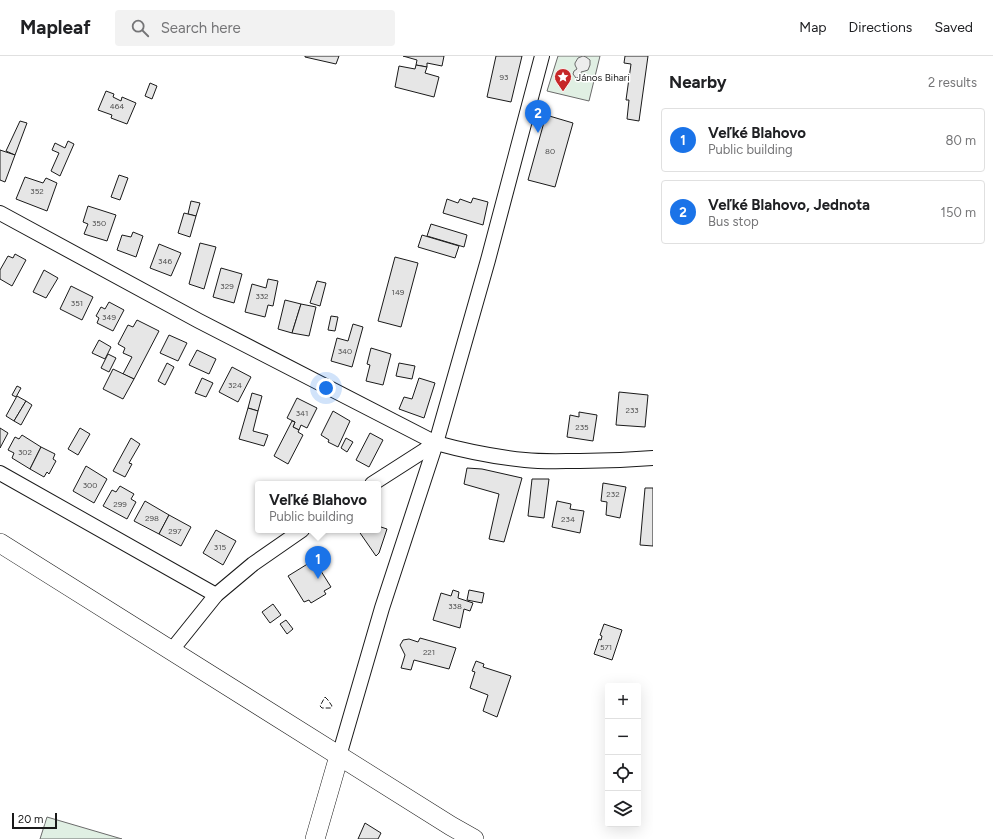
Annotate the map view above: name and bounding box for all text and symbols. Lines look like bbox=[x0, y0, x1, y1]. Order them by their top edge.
search box bbox=[115, 10, 395, 46]
text: Mapleaf bbox=[20, 16, 91, 39]
icon: search bbox=[129, 17, 151, 39]
text: Search here bbox=[161, 19, 241, 37]
text: Map bbox=[799, 19, 827, 36]
text: Directions bbox=[849, 19, 912, 36]
text: Saved bbox=[934, 19, 973, 36]
place icon: János Bihari bbox=[553, 67, 573, 92]
place label: János Bihari bbox=[576, 71, 630, 84]
house number: 93 bbox=[500, 72, 508, 82]
text: Nearby bbox=[669, 72, 727, 92]
text: 2 results bbox=[928, 75, 977, 90]
pin: 2 bbox=[525, 100, 551, 133]
house number: 464 bbox=[110, 101, 124, 111]
text: Veľké Blahovo bbox=[708, 124, 806, 142]
text: 1 bbox=[680, 133, 686, 148]
text: 80 m bbox=[945, 133, 976, 148]
text: Public building bbox=[708, 142, 793, 157]
house number: 80 bbox=[545, 146, 555, 156]
house number: 352 bbox=[30, 186, 44, 196]
text: Veľké Blahovo, Jednota bbox=[708, 196, 870, 214]
text: 2 bbox=[679, 205, 687, 220]
text: 150 m bbox=[941, 205, 976, 220]
text: Bus stop bbox=[708, 214, 759, 229]
house number: 350 bbox=[92, 218, 106, 228]
house number: 346 bbox=[158, 256, 172, 266]
house number: 329 bbox=[220, 281, 234, 291]
house number: 149 bbox=[392, 287, 405, 297]
house number: 332 bbox=[255, 291, 269, 301]
house number: 351 bbox=[71, 298, 83, 308]
house number: 349 bbox=[102, 312, 116, 322]
house number: 340 bbox=[338, 346, 352, 356]
your location bbox=[316, 378, 336, 398]
house number: 324 bbox=[228, 380, 242, 390]
house number: 233 bbox=[625, 405, 639, 415]
house number: 341 bbox=[296, 408, 308, 418]
house number: 235 bbox=[575, 422, 589, 432]
house number: 302 bbox=[18, 447, 32, 457]
house number: 300 bbox=[83, 480, 97, 490]
popup bbox=[255, 481, 381, 533]
house number: 232 bbox=[606, 489, 620, 499]
text: Veľké Blahovo bbox=[269, 491, 367, 509]
house number: 299 bbox=[113, 499, 127, 509]
text: Public building bbox=[269, 509, 354, 524]
house number: 298 bbox=[145, 513, 159, 523]
house number: 234 bbox=[561, 514, 575, 524]
house number: 297 bbox=[168, 526, 182, 536]
house number: 315 bbox=[214, 542, 227, 552]
pin: 1 bbox=[305, 546, 331, 579]
house number: 338 bbox=[448, 601, 462, 611]
house number: 571 bbox=[600, 642, 612, 652]
house number: 221 bbox=[423, 647, 435, 657]
map controls bbox=[605, 683, 641, 827]
button: + bbox=[605, 683, 641, 719]
button: − bbox=[605, 719, 641, 755]
button: locate bbox=[605, 755, 641, 791]
button: layers bbox=[605, 791, 641, 827]
scale bar bbox=[12, 811, 57, 830]
text: 20 m bbox=[18, 813, 43, 826]

